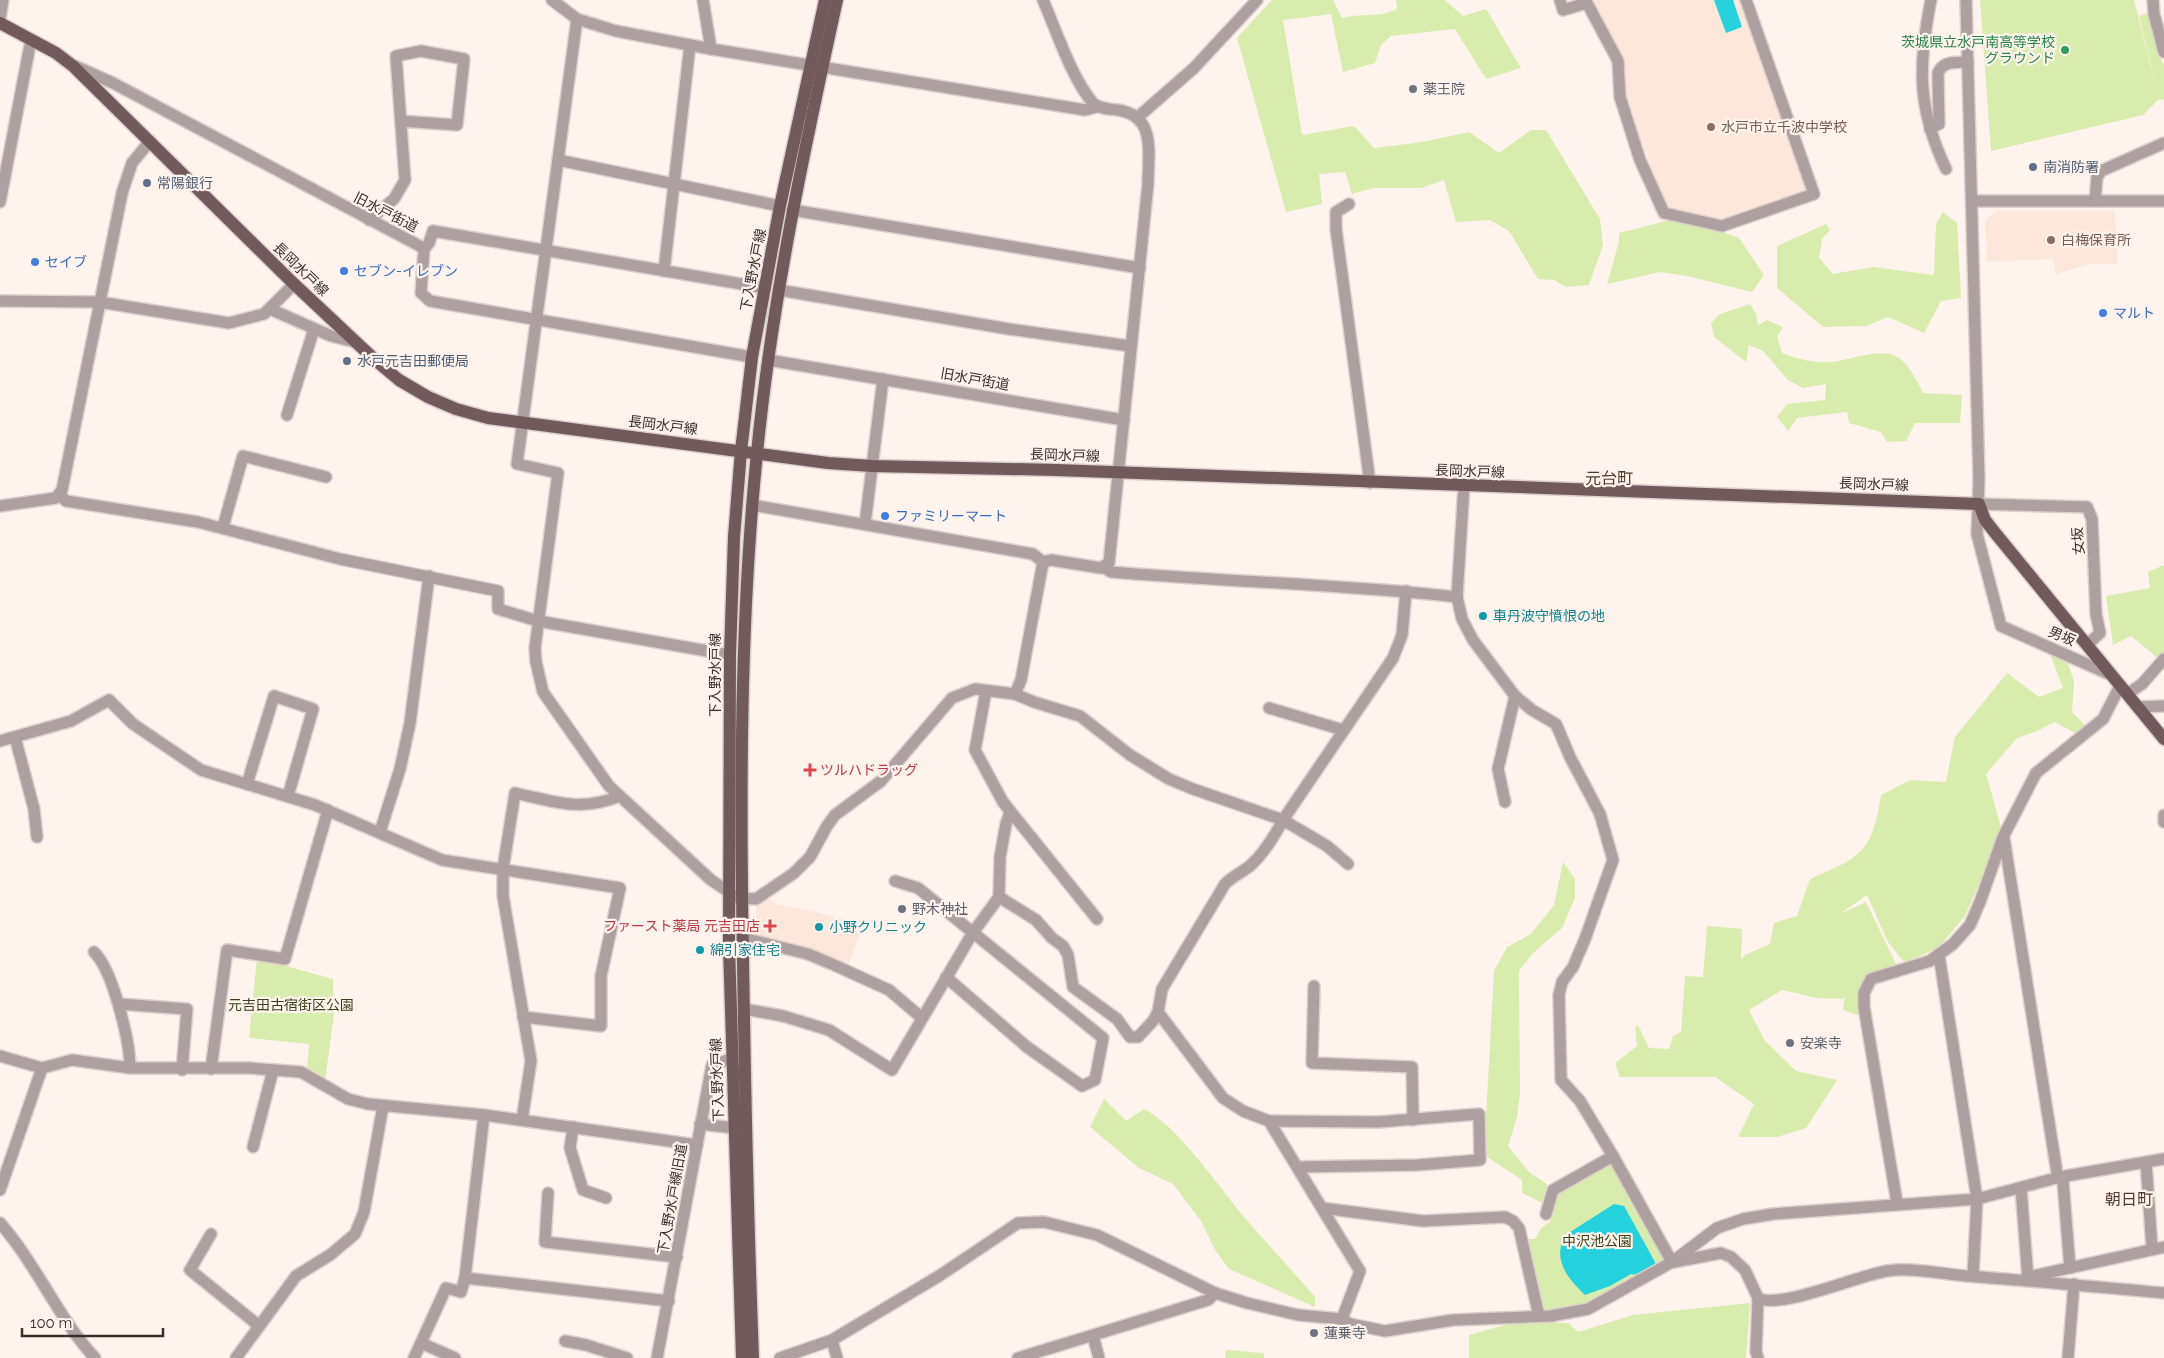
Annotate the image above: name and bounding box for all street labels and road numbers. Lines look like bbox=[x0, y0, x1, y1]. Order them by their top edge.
street label: 旧水戸街道 bbox=[351, 189, 421, 235]
street label: 下入野水戸線 bbox=[737, 227, 769, 313]
street label: 長岡水戸線 bbox=[270, 239, 332, 299]
street label: 旧水戸街道 bbox=[939, 365, 1011, 393]
street label: 長岡水戸線 bbox=[627, 413, 699, 437]
street label: 長岡水戸線 bbox=[1030, 446, 1100, 464]
street label: 長岡水戸線 bbox=[1435, 462, 1505, 480]
street label: 長岡水戸線 bbox=[1839, 475, 1909, 493]
street label: 女坂 bbox=[2069, 526, 2087, 556]
street label: 男坂 bbox=[2046, 623, 2078, 649]
street label: 下入野水戸線 bbox=[707, 633, 723, 717]
street label: 下入野水戸線 bbox=[708, 1038, 726, 1122]
street label: 下入野水戸線旧道 bbox=[654, 1142, 690, 1256]

